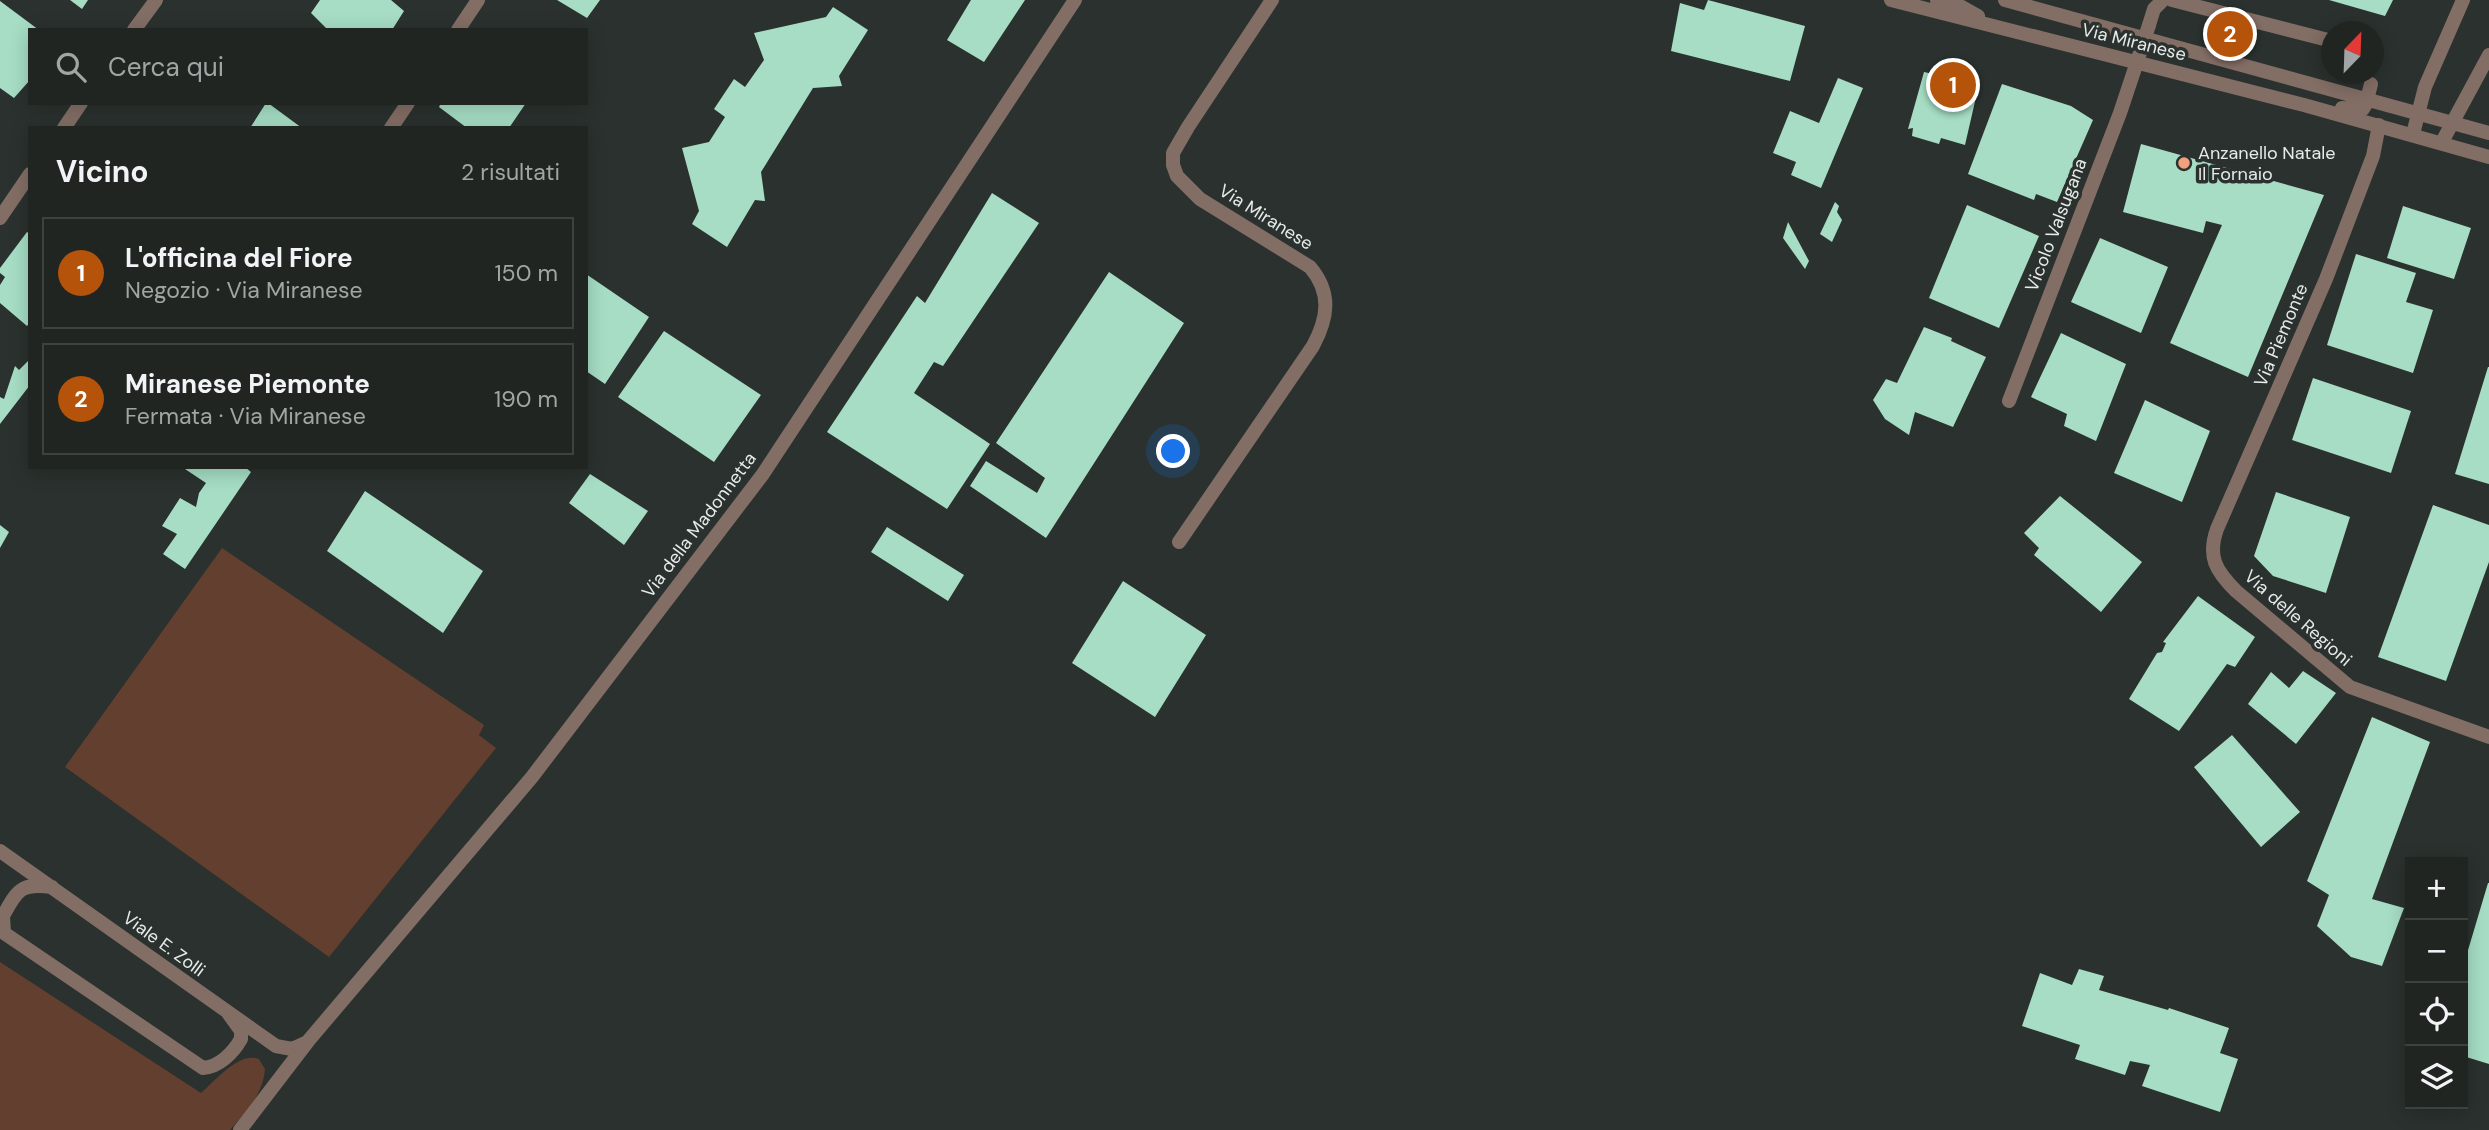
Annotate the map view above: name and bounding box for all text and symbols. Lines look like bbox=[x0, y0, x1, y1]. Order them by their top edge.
pin: 2 bbox=[2207, 8, 2253, 60]
street label: Via Miranese bbox=[2079, 17, 2189, 67]
north arrow bbox=[2321, 21, 2384, 84]
search box bbox=[28, 28, 588, 105]
icon: search bbox=[52, 48, 90, 86]
text: Cerca qui bbox=[108, 50, 224, 84]
pin: 1 bbox=[1930, 59, 1976, 111]
place label: Anzanello Natale Il Fornaio bbox=[2198, 141, 2335, 186]
text: Vicino bbox=[56, 152, 149, 191]
street label: Vicolo Valsugana bbox=[2020, 155, 2092, 295]
marker: Anzanello Natale Il Fornaio bbox=[2176, 155, 2192, 171]
text: 2 risultati bbox=[461, 157, 560, 187]
street label: Via Miranese bbox=[1214, 179, 1318, 255]
text: L'officina del Fiore bbox=[125, 241, 353, 275]
text: 1 bbox=[77, 258, 85, 288]
text: 150 m bbox=[494, 258, 558, 288]
text: Negozio · Via Miranese bbox=[125, 275, 363, 305]
street label: Via Piemonte bbox=[2248, 280, 2314, 390]
text: Miranese Piemonte bbox=[125, 367, 370, 401]
text: 2 bbox=[74, 384, 88, 414]
text: 190 m bbox=[494, 384, 558, 414]
text: Fermata · Via Miranese bbox=[125, 401, 366, 431]
your location bbox=[1156, 434, 1190, 468]
street label: Via della Madonnetta bbox=[636, 447, 762, 603]
street label: Via delle Regioni bbox=[2239, 564, 2357, 672]
map controls bbox=[2405, 857, 2468, 1109]
button: + bbox=[2405, 857, 2468, 920]
street label: Viale E. Zolli bbox=[118, 906, 210, 982]
button: − bbox=[2405, 920, 2468, 983]
button: locate bbox=[2405, 983, 2468, 1046]
button: layers bbox=[2405, 1046, 2468, 1109]

